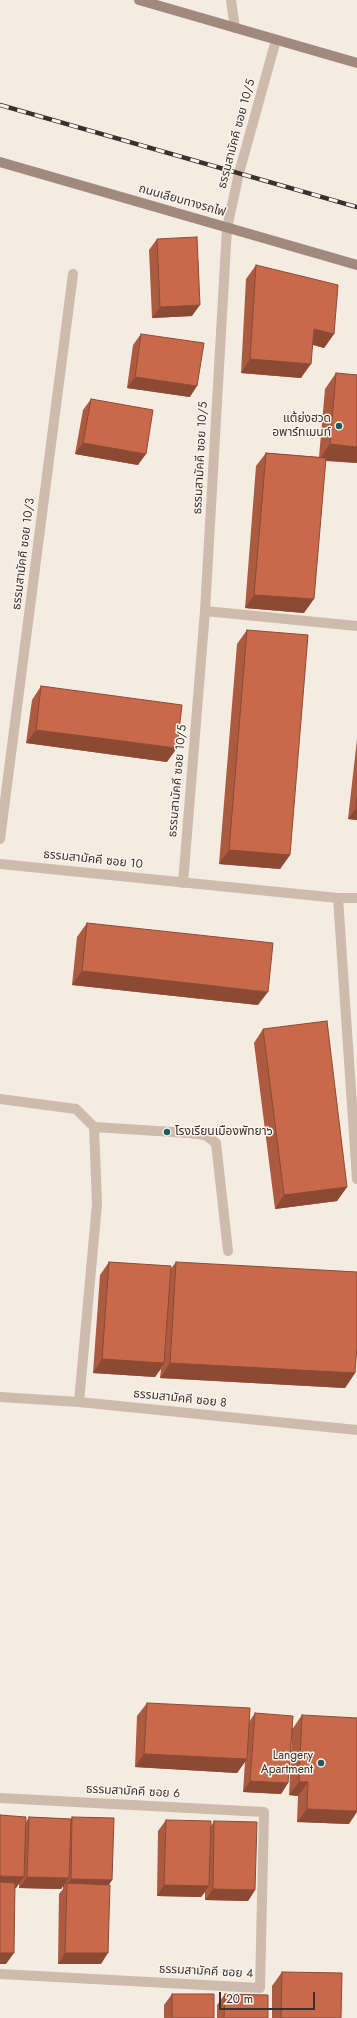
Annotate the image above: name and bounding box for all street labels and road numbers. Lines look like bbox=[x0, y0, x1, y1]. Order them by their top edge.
street label: ธรรมสามัคคี ซอย 10/5 bbox=[215, 78, 259, 190]
street label: ถนนเลียบทางรถไฟ bbox=[137, 182, 227, 220]
street label: ธรรมสามัคคี ซอย 10/5 bbox=[191, 401, 211, 515]
street label: ธรรมสามัคคี ซอย 10/3 bbox=[10, 497, 38, 611]
street label: ธรรมสามัคคี ซอย 10/5 bbox=[166, 724, 190, 838]
street label: ธรรมสามัคคี ซอย 10 bbox=[43, 848, 143, 872]
street label: ธรรมสามัคคี ซอย 8 bbox=[133, 1387, 227, 1411]
street label: ธรรมสามัคคี ซอย 6 bbox=[86, 1782, 180, 1802]
street label: ธรรมสามัคคี ซอย 4 bbox=[159, 1962, 253, 1982]

